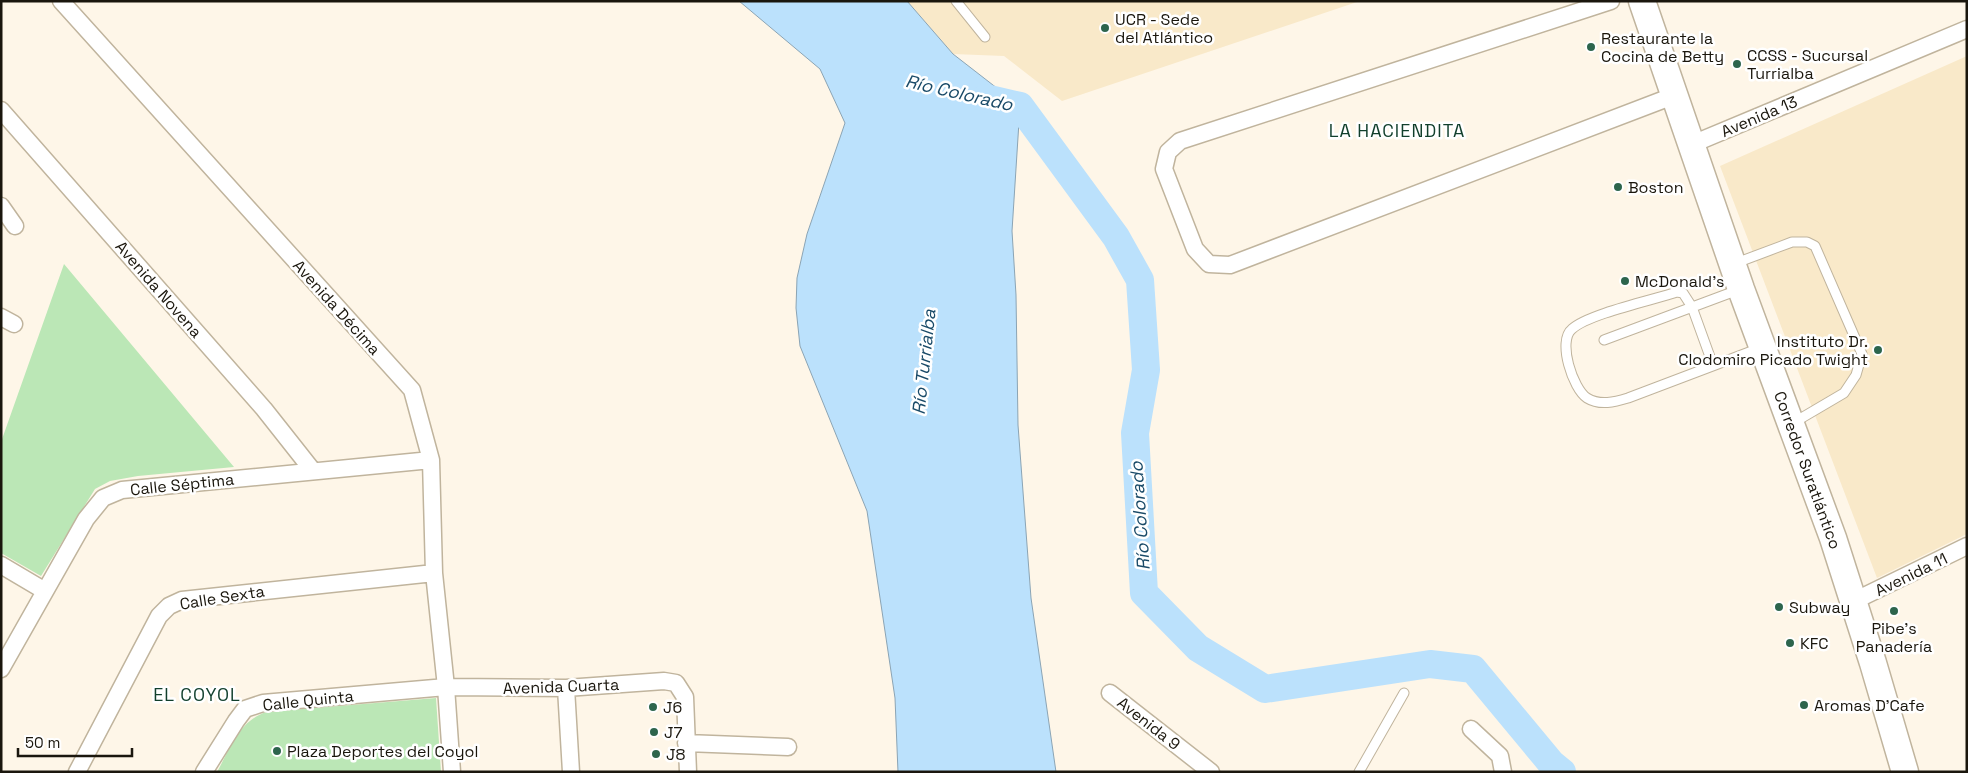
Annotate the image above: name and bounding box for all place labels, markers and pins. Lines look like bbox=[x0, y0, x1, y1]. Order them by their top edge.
place label: UCR - Sede del Atlántico bbox=[1115, 9, 1213, 48]
marker: UCR - Sede del Atlántico bbox=[1099, 22, 1111, 34]
place label: Restaurante la Cocina de Betty bbox=[1601, 28, 1724, 67]
marker: Restaurante la Cocina de Betty bbox=[1585, 41, 1597, 53]
place label: CCSS - Sucursal Turrialba bbox=[1747, 45, 1868, 84]
marker: CCSS - Sucursal Turrialba bbox=[1731, 58, 1743, 70]
place label: Boston bbox=[1628, 177, 1683, 198]
marker: Boston bbox=[1612, 181, 1624, 193]
place label: McDonald's bbox=[1635, 271, 1725, 292]
marker: McDonald's bbox=[1619, 275, 1631, 287]
place label: Instituto Dr. Clodomiro Picado Twight bbox=[1678, 331, 1868, 370]
marker: Instituto Dr. Clodomiro Picado Twight bbox=[1872, 344, 1884, 356]
place label: Subway bbox=[1789, 597, 1850, 618]
marker: Subway bbox=[1773, 601, 1785, 613]
marker: Pibe's Panadería bbox=[1888, 605, 1900, 617]
place label: Pibe's Panadería bbox=[1856, 618, 1932, 657]
place label: KFC bbox=[1800, 633, 1829, 654]
marker: KFC bbox=[1784, 637, 1796, 649]
place label: Aromas D'Cafe bbox=[1814, 695, 1925, 716]
place label: J6 bbox=[663, 697, 682, 718]
marker: Aromas D'Cafe bbox=[1798, 699, 1810, 711]
marker: J6 bbox=[647, 701, 659, 713]
place label: J7 bbox=[664, 722, 683, 743]
marker: J7 bbox=[648, 726, 660, 738]
place label: Plaza Deportes del Coyol bbox=[287, 741, 478, 762]
place label: J8 bbox=[666, 744, 686, 765]
marker: Plaza Deportes del Coyol bbox=[271, 745, 283, 757]
marker: J8 bbox=[650, 748, 662, 760]

